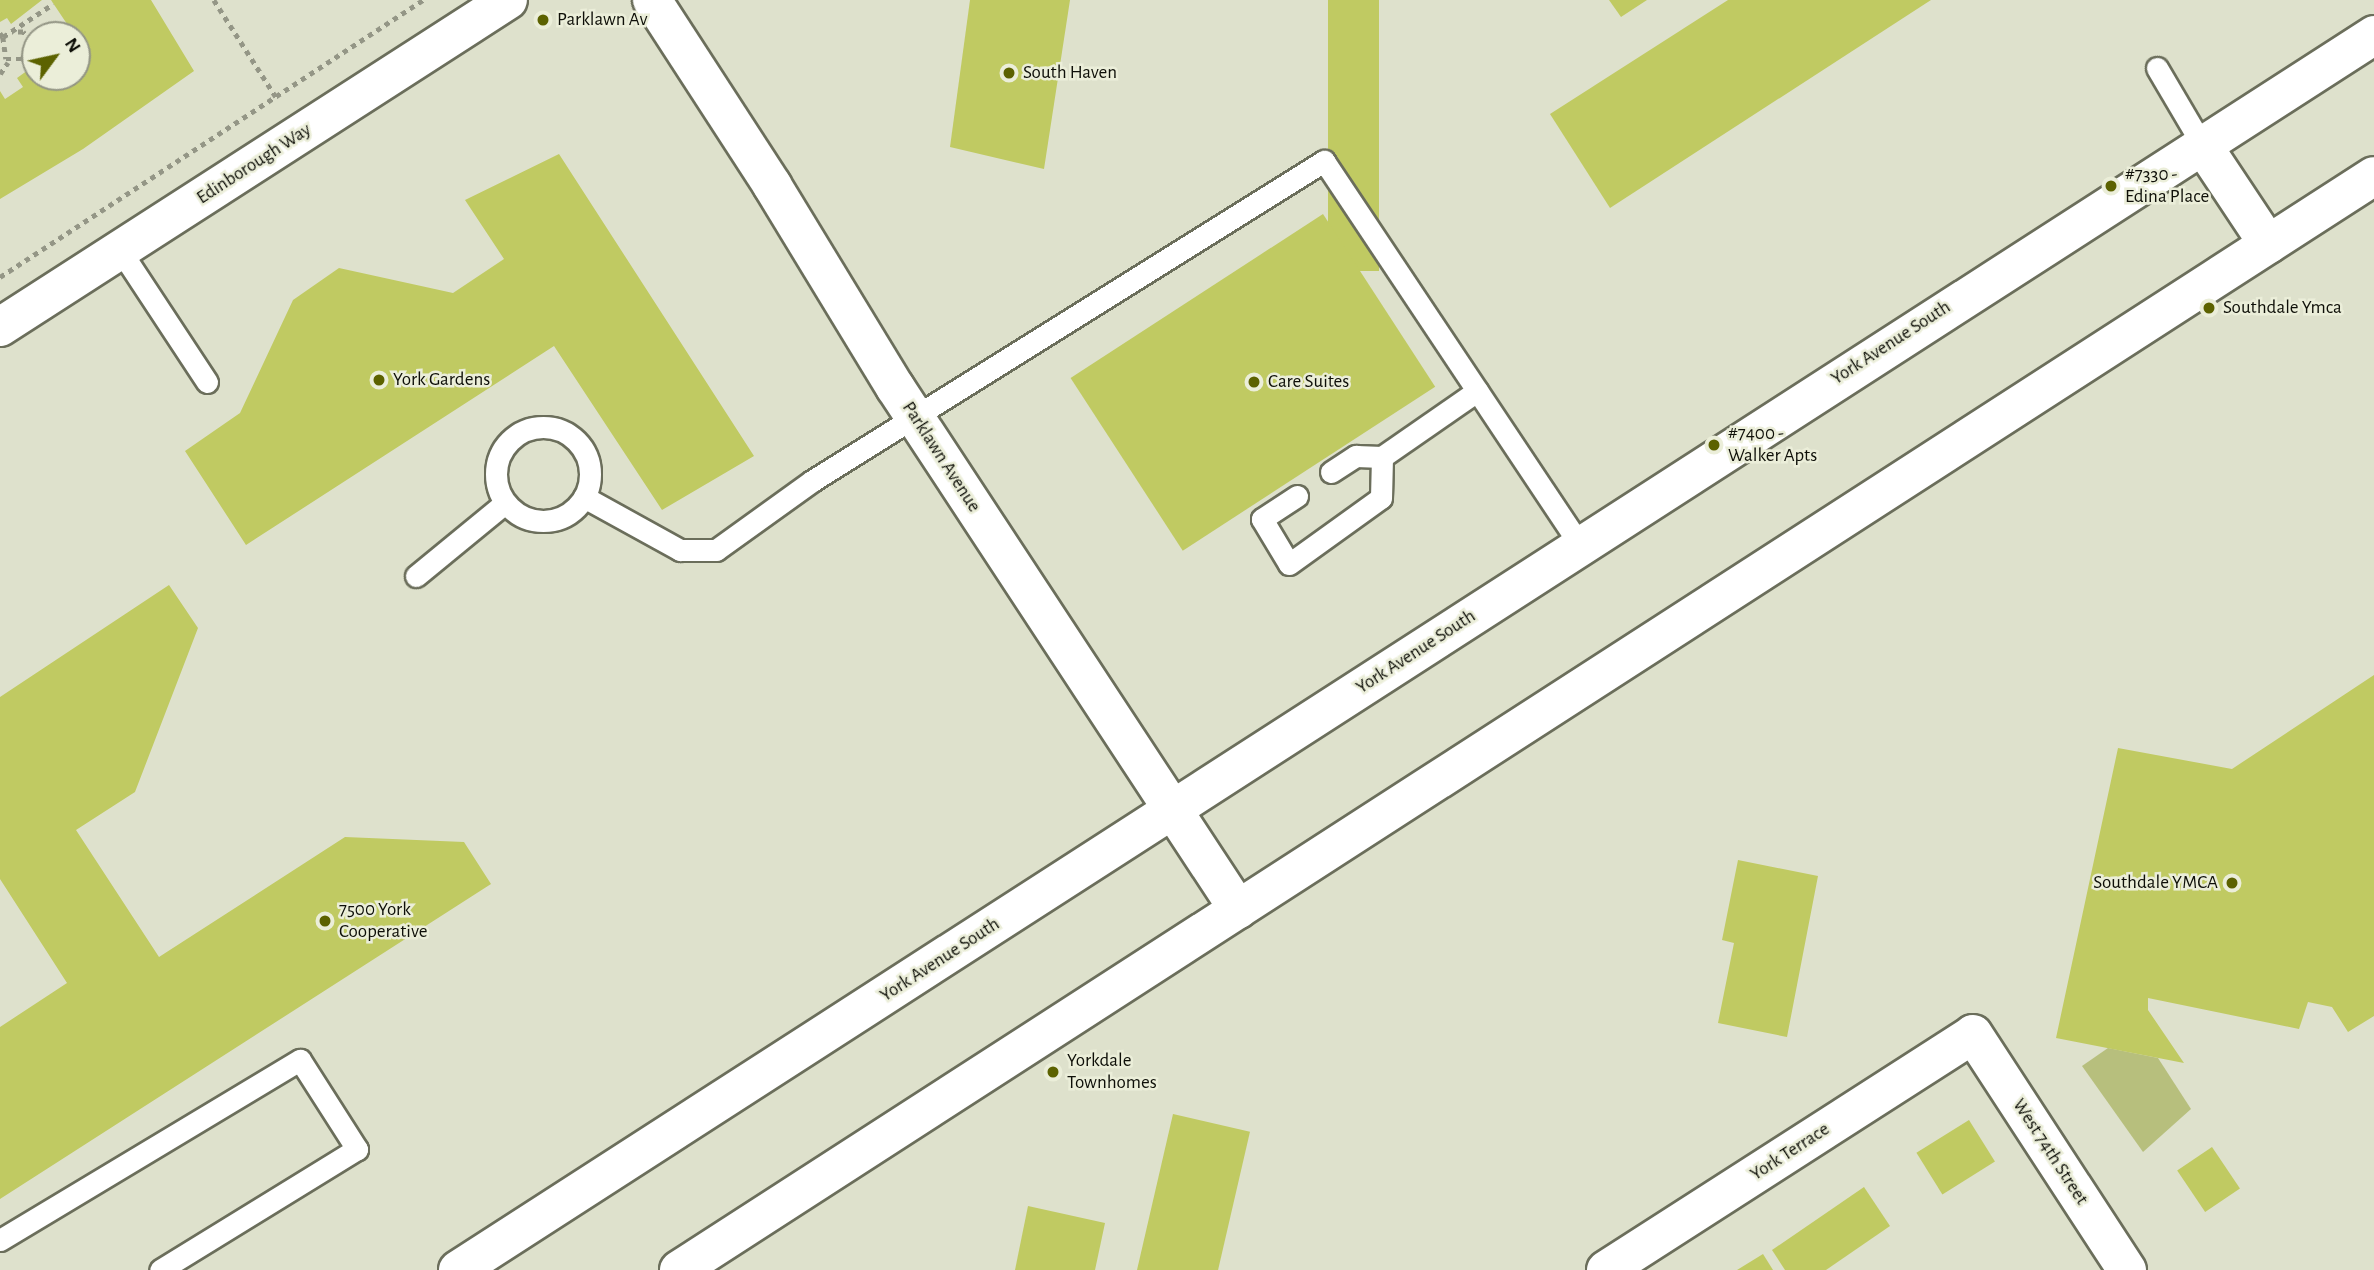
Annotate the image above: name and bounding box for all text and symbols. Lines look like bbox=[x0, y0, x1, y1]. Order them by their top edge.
place label: Parklawn Av bbox=[557, 9, 647, 31]
marker: Parklawn Av bbox=[535, 12, 551, 28]
north arrow bbox=[21, 21, 91, 91]
text: N bbox=[61, 35, 84, 56]
place label: South Haven bbox=[1023, 62, 1117, 84]
marker: South Haven bbox=[1001, 65, 1017, 81]
street label: Edinborough Way bbox=[193, 119, 315, 209]
place label: #7330 - Edina Place bbox=[2125, 164, 2209, 208]
marker: #7330 - Edina Place bbox=[2103, 178, 2119, 194]
street label: York Avenue South bbox=[1827, 296, 1955, 390]
place label: Southdale Ymca bbox=[2223, 297, 2342, 319]
marker: Southdale Ymca bbox=[2201, 300, 2217, 316]
place label: York Gardens bbox=[393, 369, 490, 391]
place label: Care Suites bbox=[1268, 371, 1349, 393]
marker: York Gardens bbox=[371, 372, 387, 388]
marker: Care Suites bbox=[1246, 374, 1262, 390]
street label: Parklawn Avenue bbox=[897, 397, 985, 517]
place label: #7400 - Walker Apts bbox=[1728, 423, 1817, 467]
marker: #7400 - Walker Apts bbox=[1706, 437, 1722, 453]
street label: York Avenue South bbox=[1352, 605, 1480, 699]
place label: Southdale YMCA bbox=[2093, 872, 2218, 894]
marker: Southdale YMCA bbox=[2224, 875, 2240, 891]
place label: 7500 York Cooperative bbox=[339, 899, 427, 943]
marker: 7500 York Cooperative bbox=[317, 913, 333, 929]
street label: York Avenue South bbox=[876, 913, 1004, 1007]
place label: Yorkdale Townhomes bbox=[1067, 1050, 1157, 1094]
marker: Yorkdale Townhomes bbox=[1045, 1064, 1061, 1080]
street label: West 74th Street bbox=[2007, 1095, 2093, 1209]
street label: York Terrace bbox=[1746, 1118, 1834, 1186]

